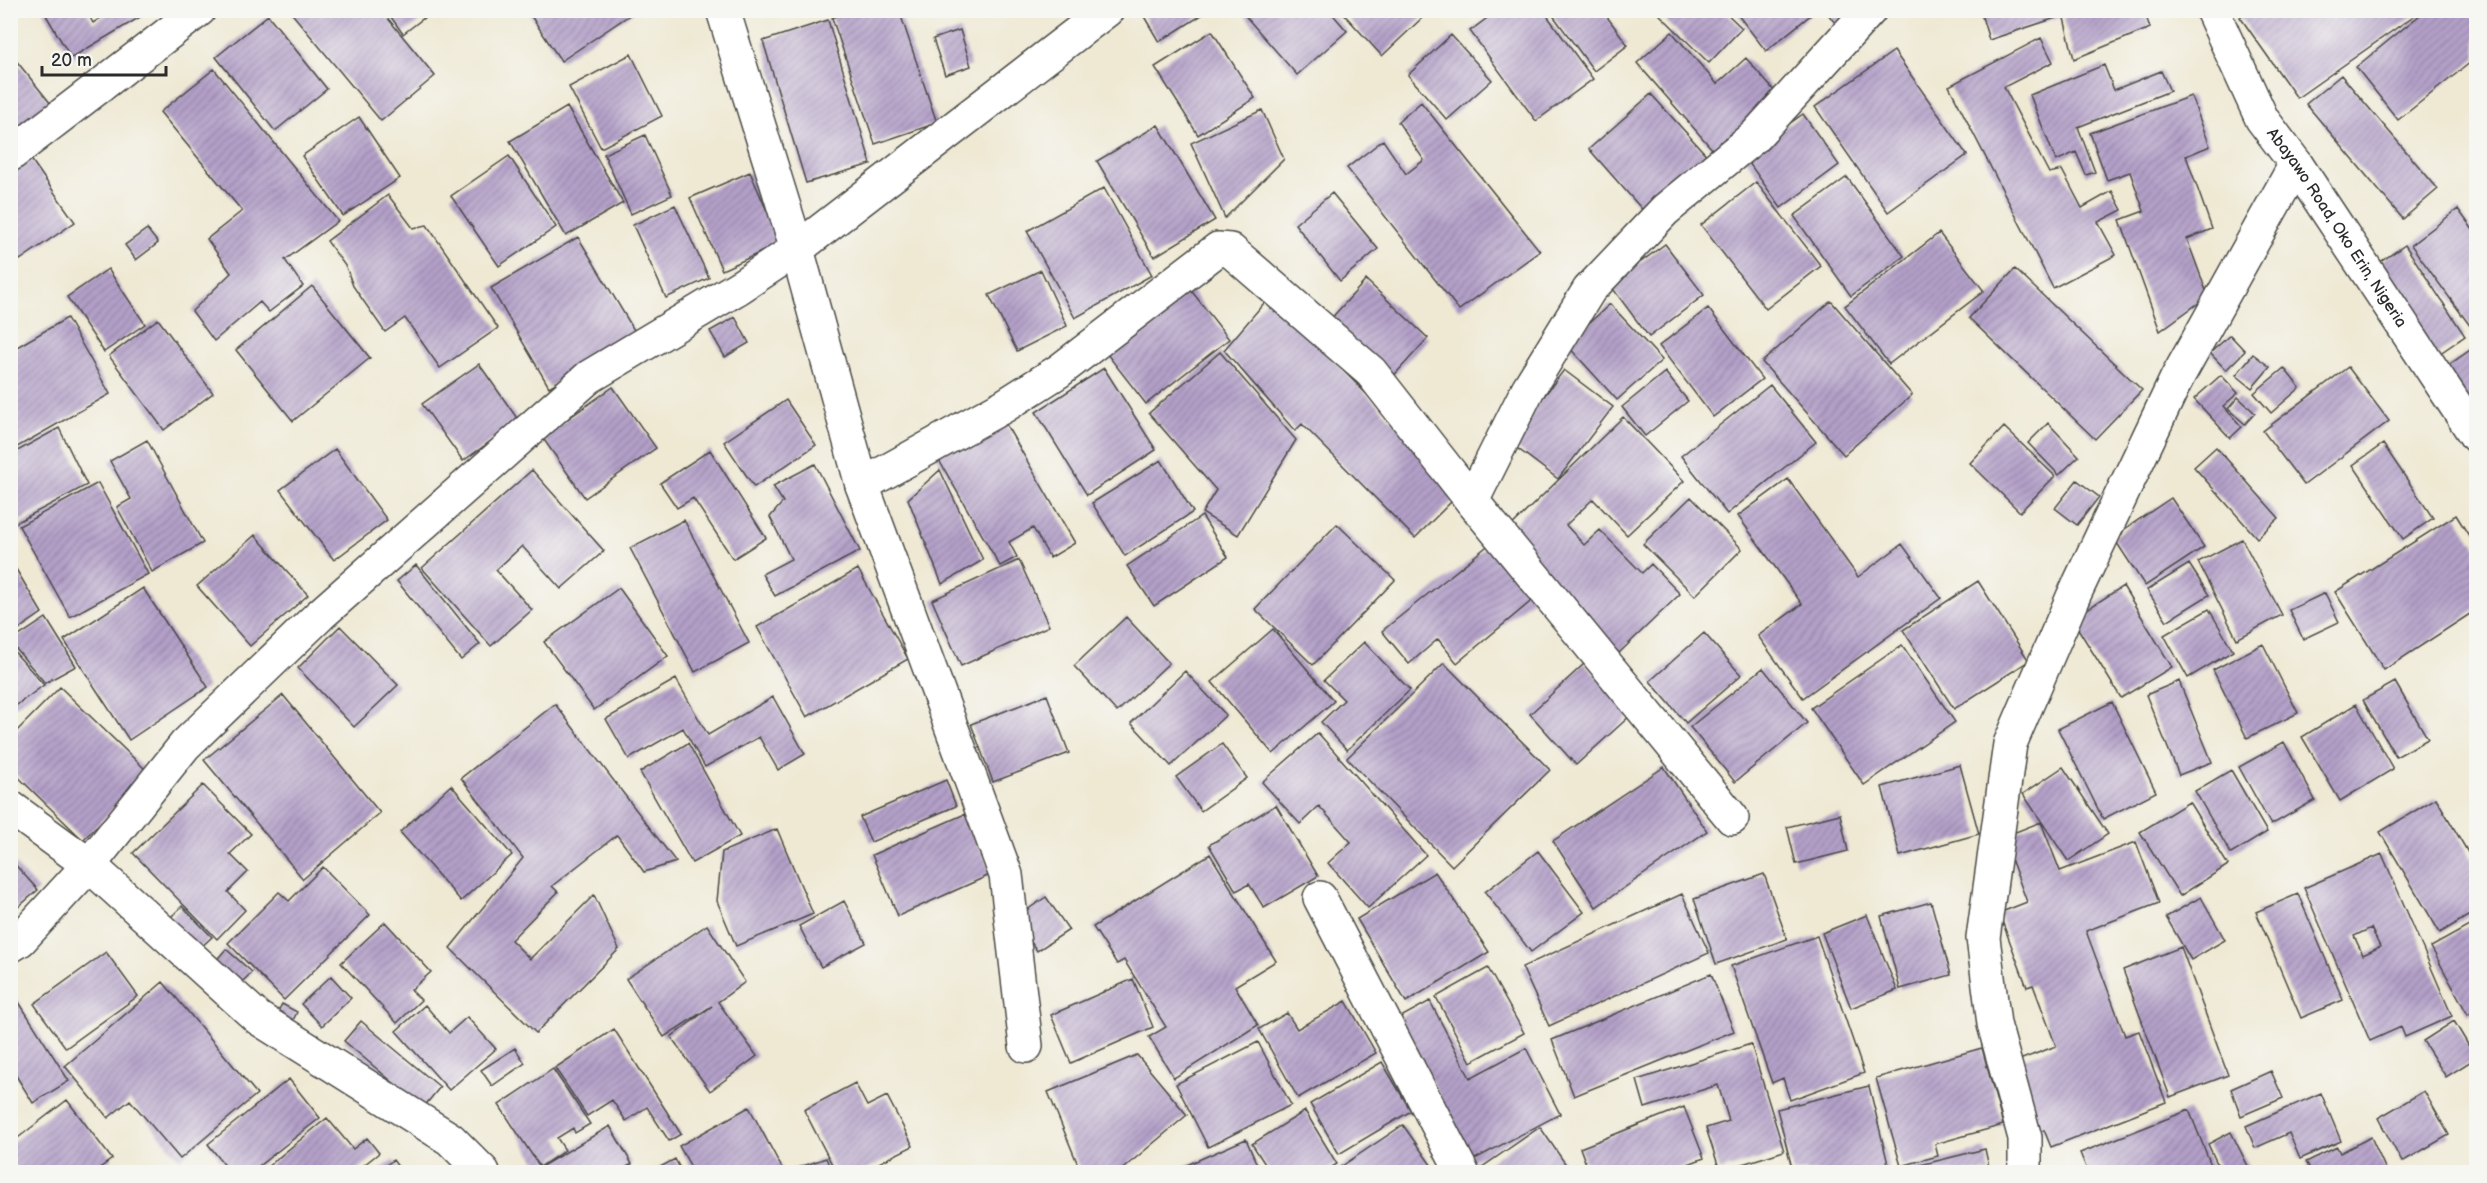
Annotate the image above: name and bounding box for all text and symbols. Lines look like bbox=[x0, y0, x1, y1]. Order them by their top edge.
scale bar bbox=[42, 39, 166, 77]
text: 20 m bbox=[51, 50, 92, 71]
street label: Abayawo Road, Oko Erin, Nigeria bbox=[2263, 124, 2411, 331]

